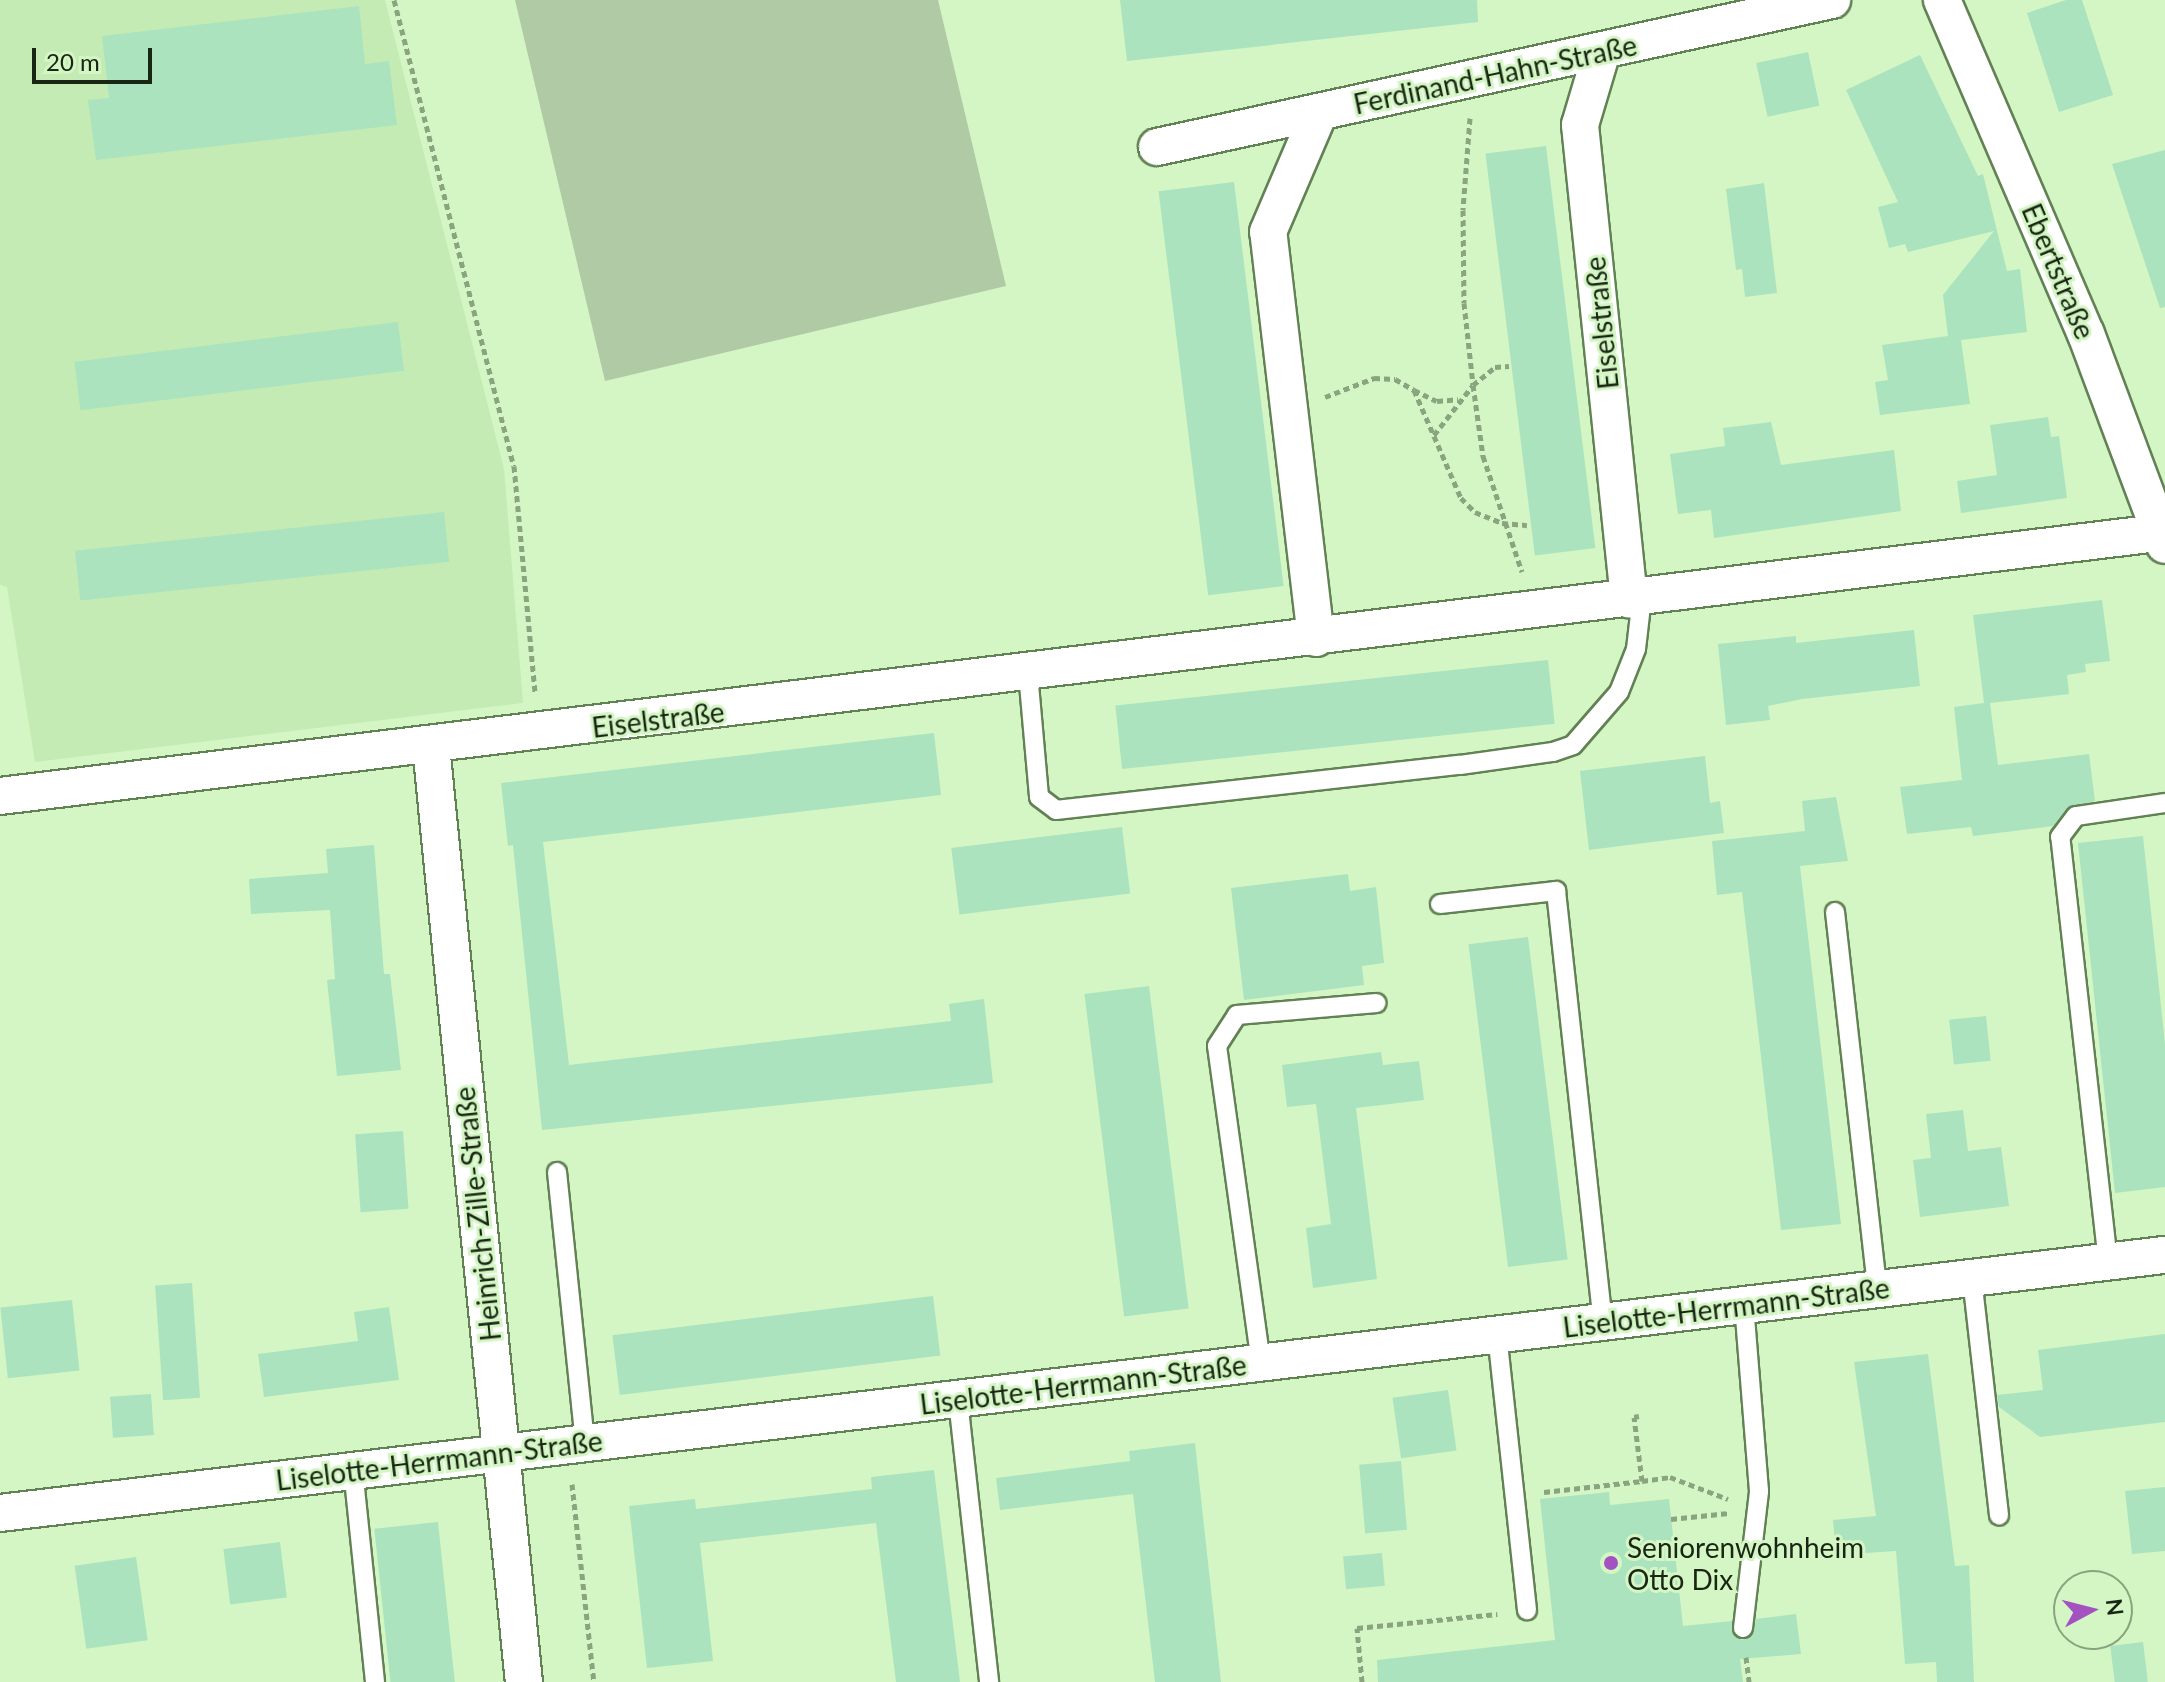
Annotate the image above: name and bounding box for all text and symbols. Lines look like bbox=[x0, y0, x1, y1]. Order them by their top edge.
street label: Ferdinand-Hahn-Straße bbox=[1350, 28, 1640, 120]
scale bar bbox=[36, 32, 156, 82]
text: 20 m bbox=[46, 47, 100, 76]
street label: Ebertstraße bbox=[2015, 198, 2103, 344]
street label: Eiselstraße bbox=[1577, 255, 1625, 391]
street label: Eiselstraße bbox=[590, 694, 726, 744]
street label: Heinrich-Zille-Straße bbox=[447, 1085, 507, 1343]
street label: Liselotte-Herrmann-Straße bbox=[1561, 1270, 1891, 1344]
street label: Liselotte-Herrmann-Straße bbox=[918, 1347, 1248, 1421]
street label: Liselotte-Herrmann-Straße bbox=[274, 1423, 604, 1497]
place label: Seniorenwohnheim Otto Dix bbox=[1627, 1530, 1864, 1596]
marker: Seniorenwohnheim Otto Dix bbox=[1602, 1554, 1620, 1572]
north arrow bbox=[2053, 1570, 2133, 1650]
text: N bbox=[2101, 1597, 2130, 1617]

